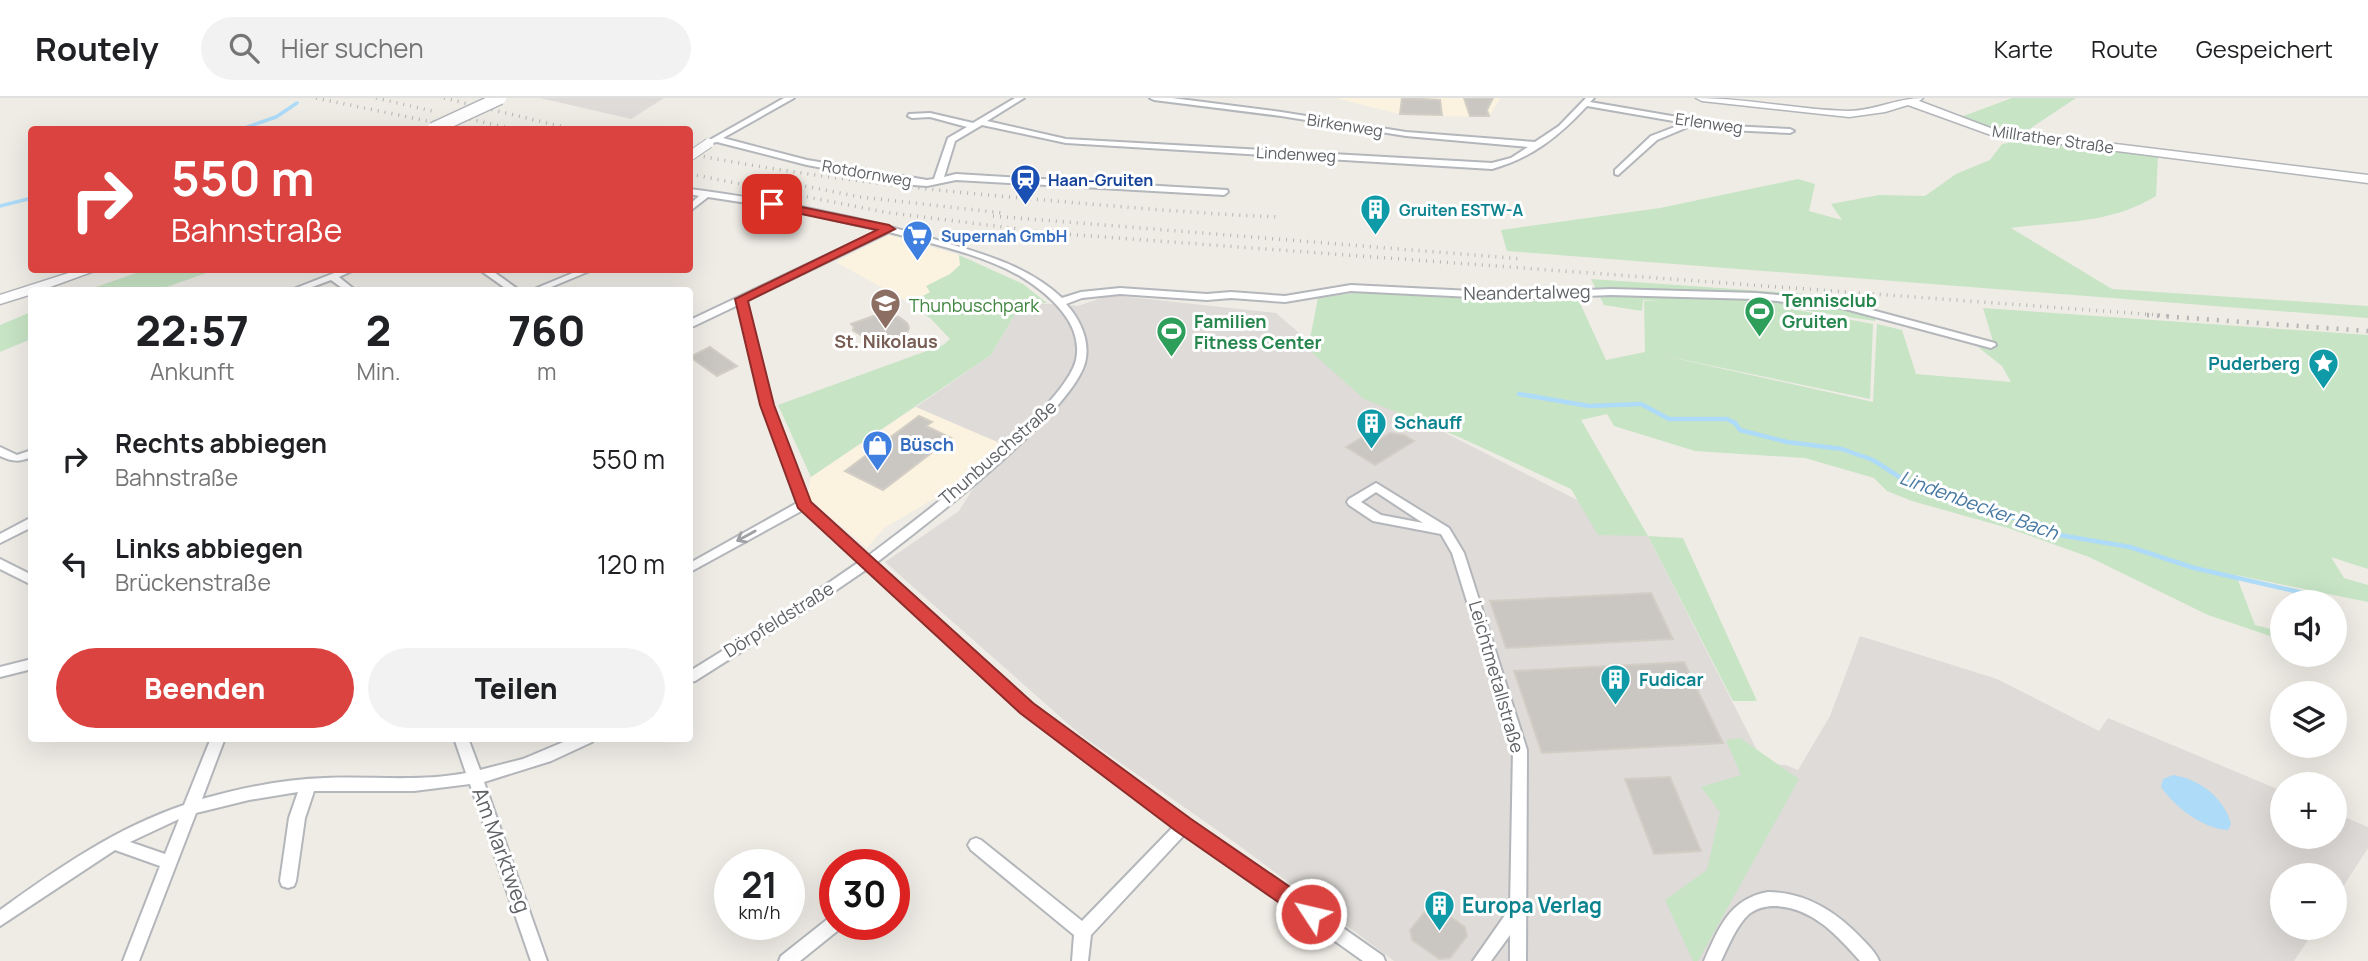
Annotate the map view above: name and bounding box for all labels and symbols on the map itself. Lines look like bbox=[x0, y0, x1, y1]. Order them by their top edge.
street label: Erlenweg bbox=[1674, 107, 1744, 139]
street label: Birkenweg bbox=[1306, 108, 1384, 142]
street label: Millrather Straße bbox=[1991, 120, 2115, 158]
street label: Lindenweg bbox=[1255, 141, 1337, 167]
street label: Rotdornweg bbox=[820, 154, 914, 192]
station icon: Haan-Gruiten bbox=[1008, 163, 1042, 207]
place label: Haan-Gruiten bbox=[1048, 169, 1153, 191]
pin bbox=[742, 174, 802, 234]
building icon: Gruiten ESTW-A bbox=[1359, 193, 1393, 237]
place label: Gruiten ESTW-A bbox=[1399, 199, 1523, 221]
supermarket icon: Supernah GmbH bbox=[901, 219, 935, 263]
place label: Supernah GmbH bbox=[941, 225, 1067, 247]
street label: Neandertalweg bbox=[1463, 279, 1591, 305]
school or university icon: St. Nikolaus bbox=[869, 287, 903, 331]
place label: Tennisclub Gruiten bbox=[1782, 288, 1877, 333]
park label: Thunbuschpark bbox=[909, 293, 1040, 317]
sports icon: Tennisclub Gruiten bbox=[1742, 294, 1776, 338]
place label: Familien Fitness Center bbox=[1194, 309, 1322, 354]
sports icon: Familien Fitness Center bbox=[1154, 315, 1188, 359]
place label: St. Nikolaus bbox=[834, 329, 938, 353]
place icon: Puderberg bbox=[2306, 347, 2340, 391]
place label: Puderberg bbox=[2208, 351, 2300, 375]
street label: Thunbuschstraße bbox=[933, 395, 1061, 510]
building icon: Schauff bbox=[1354, 406, 1388, 450]
place label: Schauff bbox=[1394, 410, 1462, 434]
shop icon: Büsch bbox=[860, 428, 894, 472]
place label: Büsch bbox=[900, 432, 954, 456]
water label: Lindenbecker Bach bbox=[1896, 464, 2062, 546]
one-way arrow bbox=[737, 529, 757, 543]
street label: Dörpfeldstraße bbox=[719, 576, 838, 663]
street label: Leichtmetallstraße bbox=[1464, 598, 1530, 756]
building icon: Fudicar bbox=[1599, 663, 1633, 707]
place label: Fudicar bbox=[1639, 667, 1704, 691]
street label: Am Marktweg bbox=[466, 783, 538, 916]
speed limit sign: 30 bbox=[819, 849, 910, 940]
position arrow bbox=[1274, 877, 1348, 951]
building icon: Europa Verlag bbox=[1422, 889, 1456, 933]
place label: Europa Verlag bbox=[1462, 891, 1602, 919]

